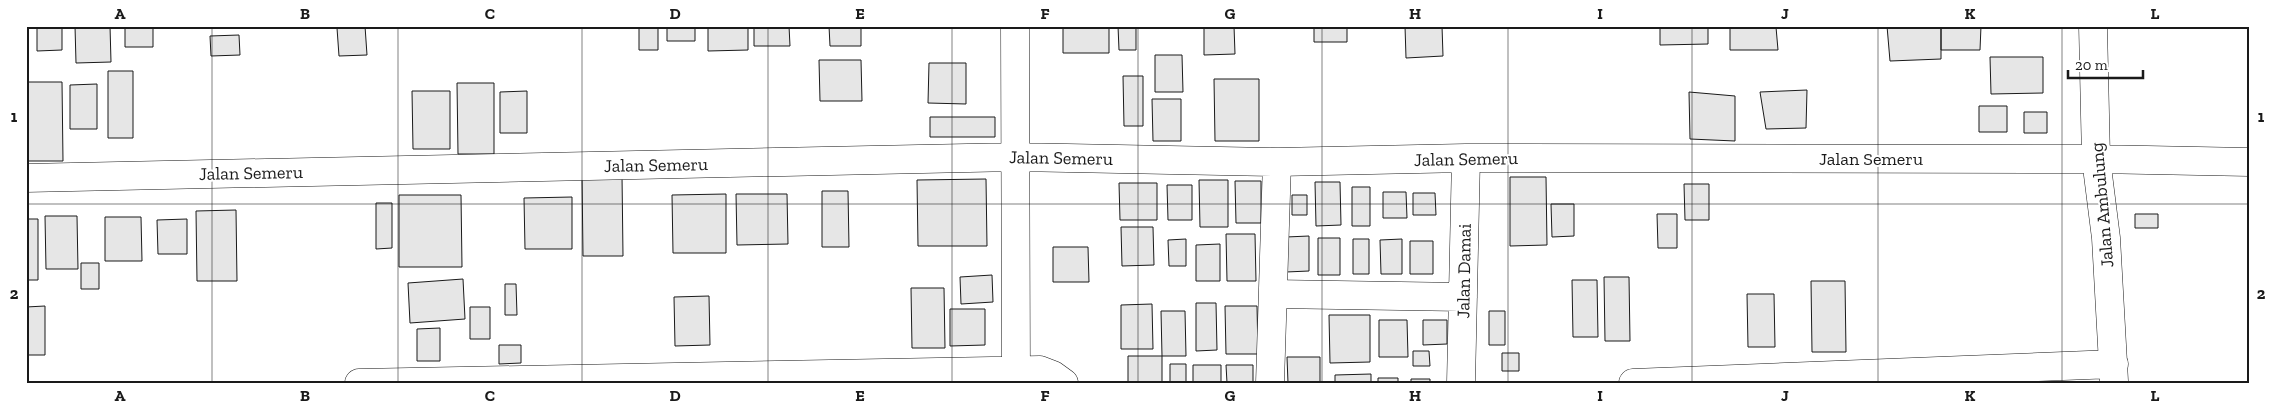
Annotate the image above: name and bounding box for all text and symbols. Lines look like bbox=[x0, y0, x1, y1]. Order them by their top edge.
text: A bbox=[115, 4, 126, 23]
text: B bbox=[300, 4, 310, 23]
text: C bbox=[485, 4, 495, 23]
text: D bbox=[669, 4, 681, 23]
text: E bbox=[855, 4, 865, 23]
text: F bbox=[1040, 4, 1050, 23]
text: G bbox=[1225, 4, 1236, 23]
text: H bbox=[1409, 4, 1421, 23]
text: I bbox=[1597, 4, 1603, 23]
text: J bbox=[1781, 4, 1789, 23]
text: K bbox=[1965, 4, 1976, 23]
text: L bbox=[2151, 4, 2160, 23]
scale bar bbox=[2068, 48, 2142, 80]
text: 20 m bbox=[2075, 56, 2108, 74]
text: 1 bbox=[11, 107, 18, 126]
text: 1 bbox=[2258, 107, 2265, 126]
street label: Jalan Ambulung bbox=[2086, 141, 2118, 269]
street label: Jalan Semeru bbox=[1009, 146, 1113, 170]
street label: Jalan Semeru bbox=[1414, 147, 1518, 171]
street label: Jalan Semeru bbox=[1819, 148, 1923, 170]
street label: Jalan Semeru bbox=[604, 153, 708, 177]
street label: Jalan Semeru bbox=[199, 161, 303, 185]
street label: Jalan Damai bbox=[1452, 223, 1476, 319]
text: 2 bbox=[10, 284, 19, 303]
text: 2 bbox=[2257, 284, 2266, 303]
text: A bbox=[115, 386, 126, 405]
text: B bbox=[300, 386, 310, 405]
text: C bbox=[485, 386, 495, 405]
text: D bbox=[669, 386, 681, 405]
text: E bbox=[855, 386, 865, 405]
text: F bbox=[1040, 386, 1050, 405]
text: G bbox=[1225, 386, 1236, 405]
text: H bbox=[1409, 386, 1421, 405]
text: I bbox=[1597, 386, 1603, 405]
text: J bbox=[1781, 386, 1789, 405]
text: K bbox=[1965, 386, 1976, 405]
text: L bbox=[2151, 386, 2160, 405]

